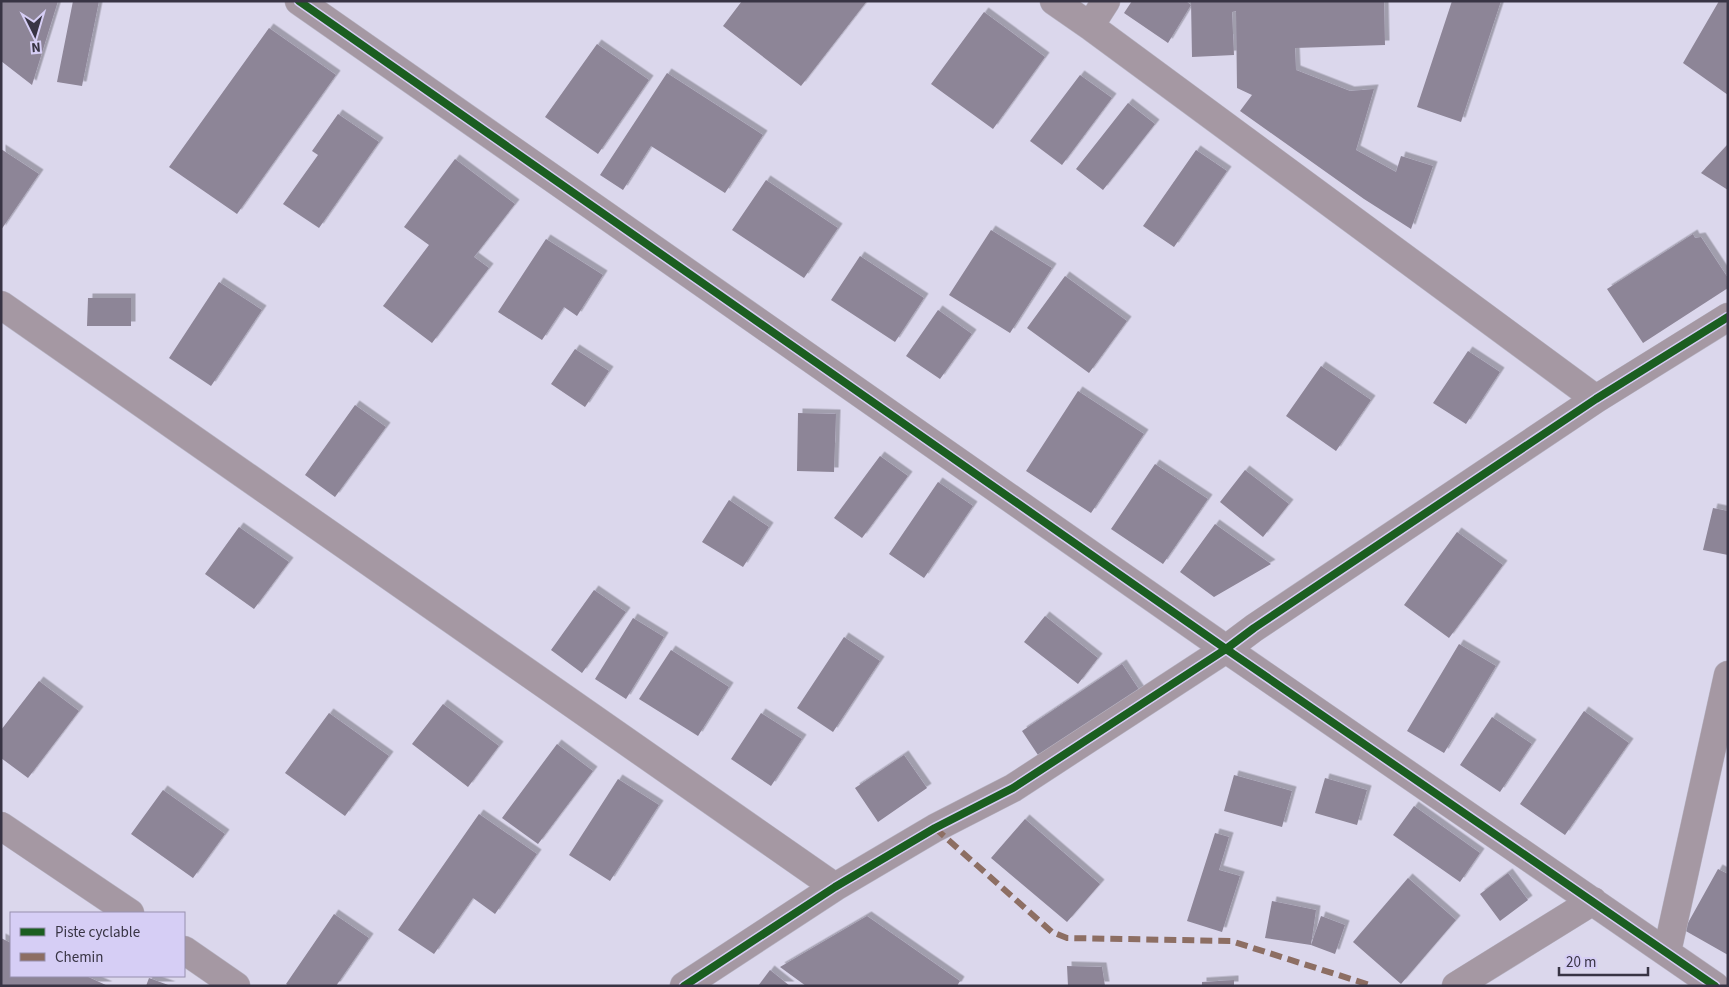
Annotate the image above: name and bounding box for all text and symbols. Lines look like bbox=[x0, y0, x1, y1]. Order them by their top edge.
north arrow bbox=[10, 10, 60, 60]
text: N bbox=[31, 37, 42, 57]
legend bbox=[10, 912, 185, 977]
text: Piste cyclable bbox=[55, 922, 140, 943]
scale bar bbox=[1559, 944, 1648, 976]
text: Chemin bbox=[55, 947, 104, 968]
text: 20 m bbox=[1566, 952, 1596, 973]

